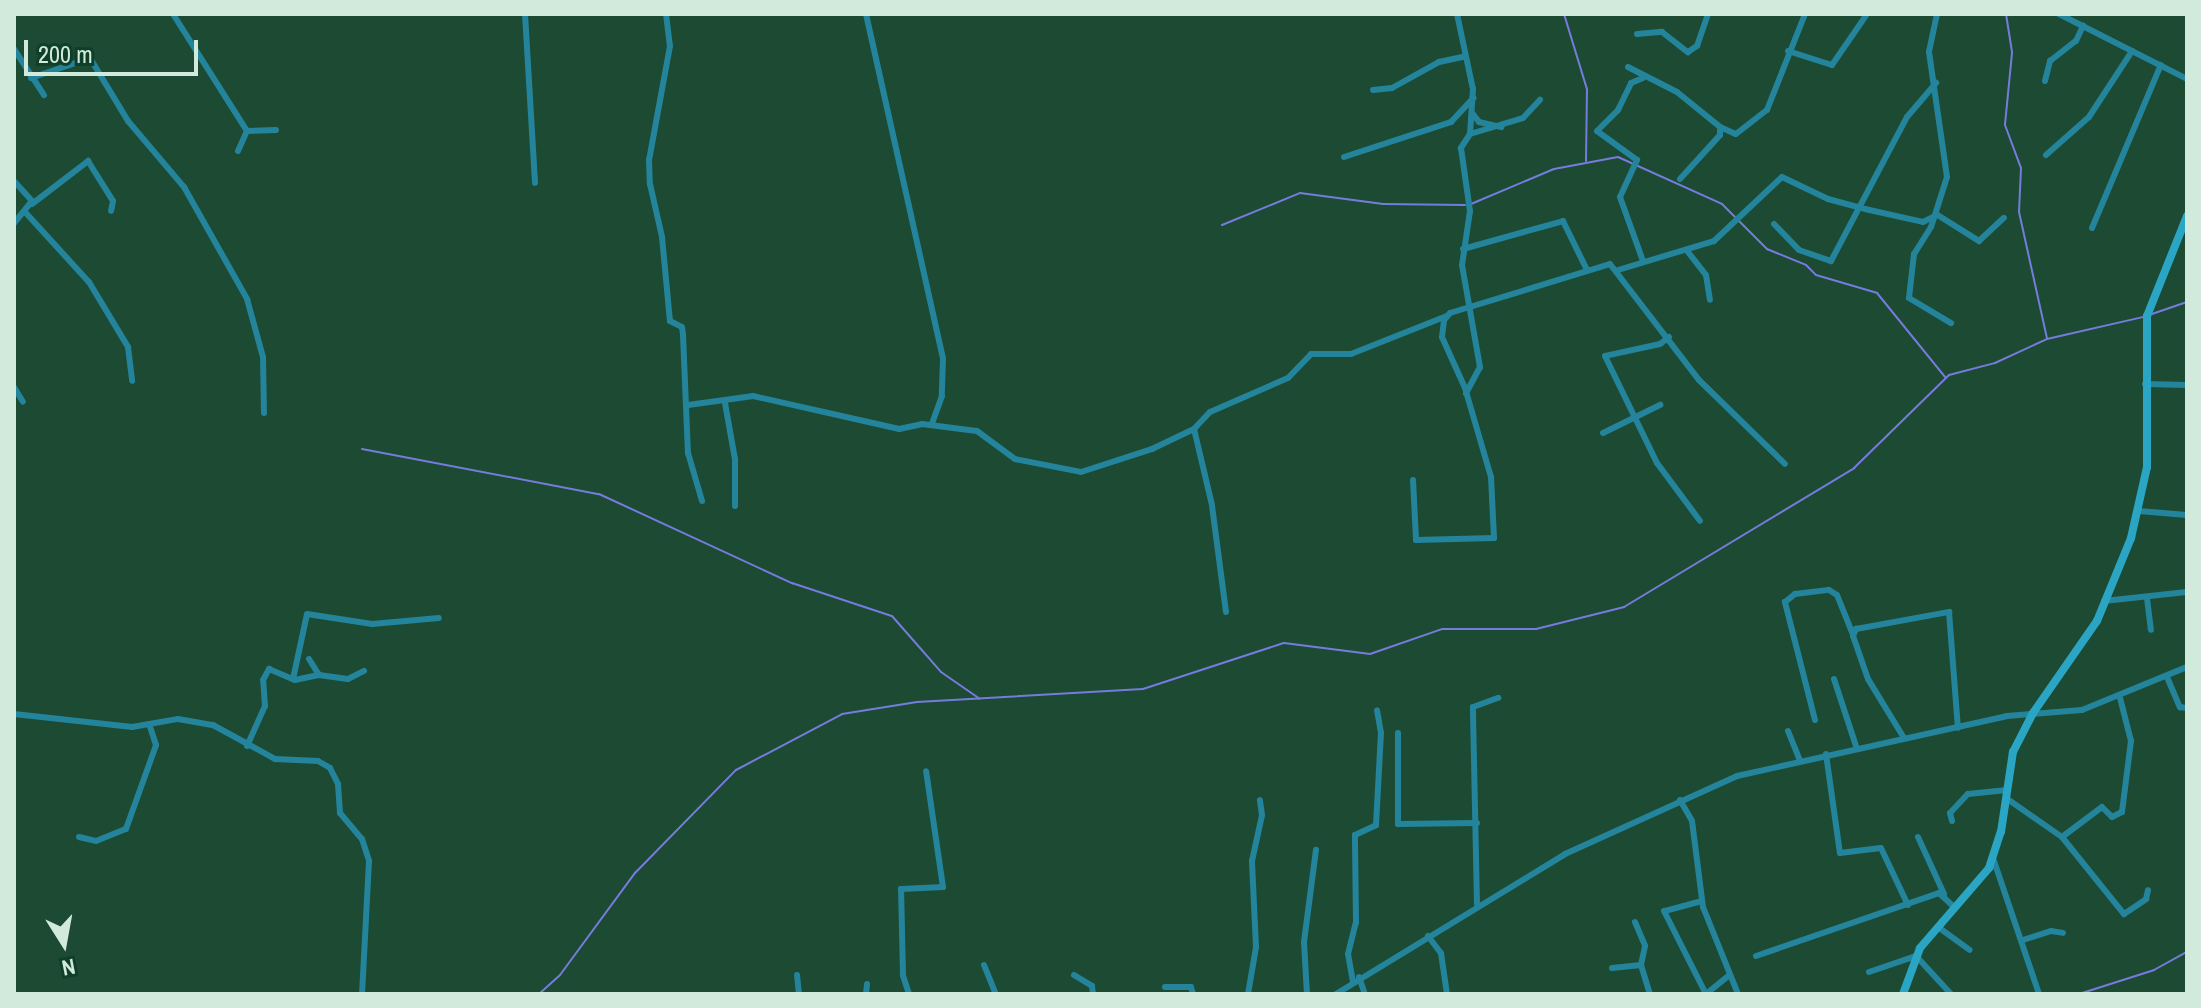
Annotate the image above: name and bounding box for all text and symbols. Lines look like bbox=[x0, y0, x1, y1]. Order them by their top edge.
scale bar bbox=[28, 24, 202, 74]
text: 200 m bbox=[38, 38, 93, 70]
north arrow bbox=[24, 904, 104, 984]
text: N bbox=[59, 952, 78, 984]

